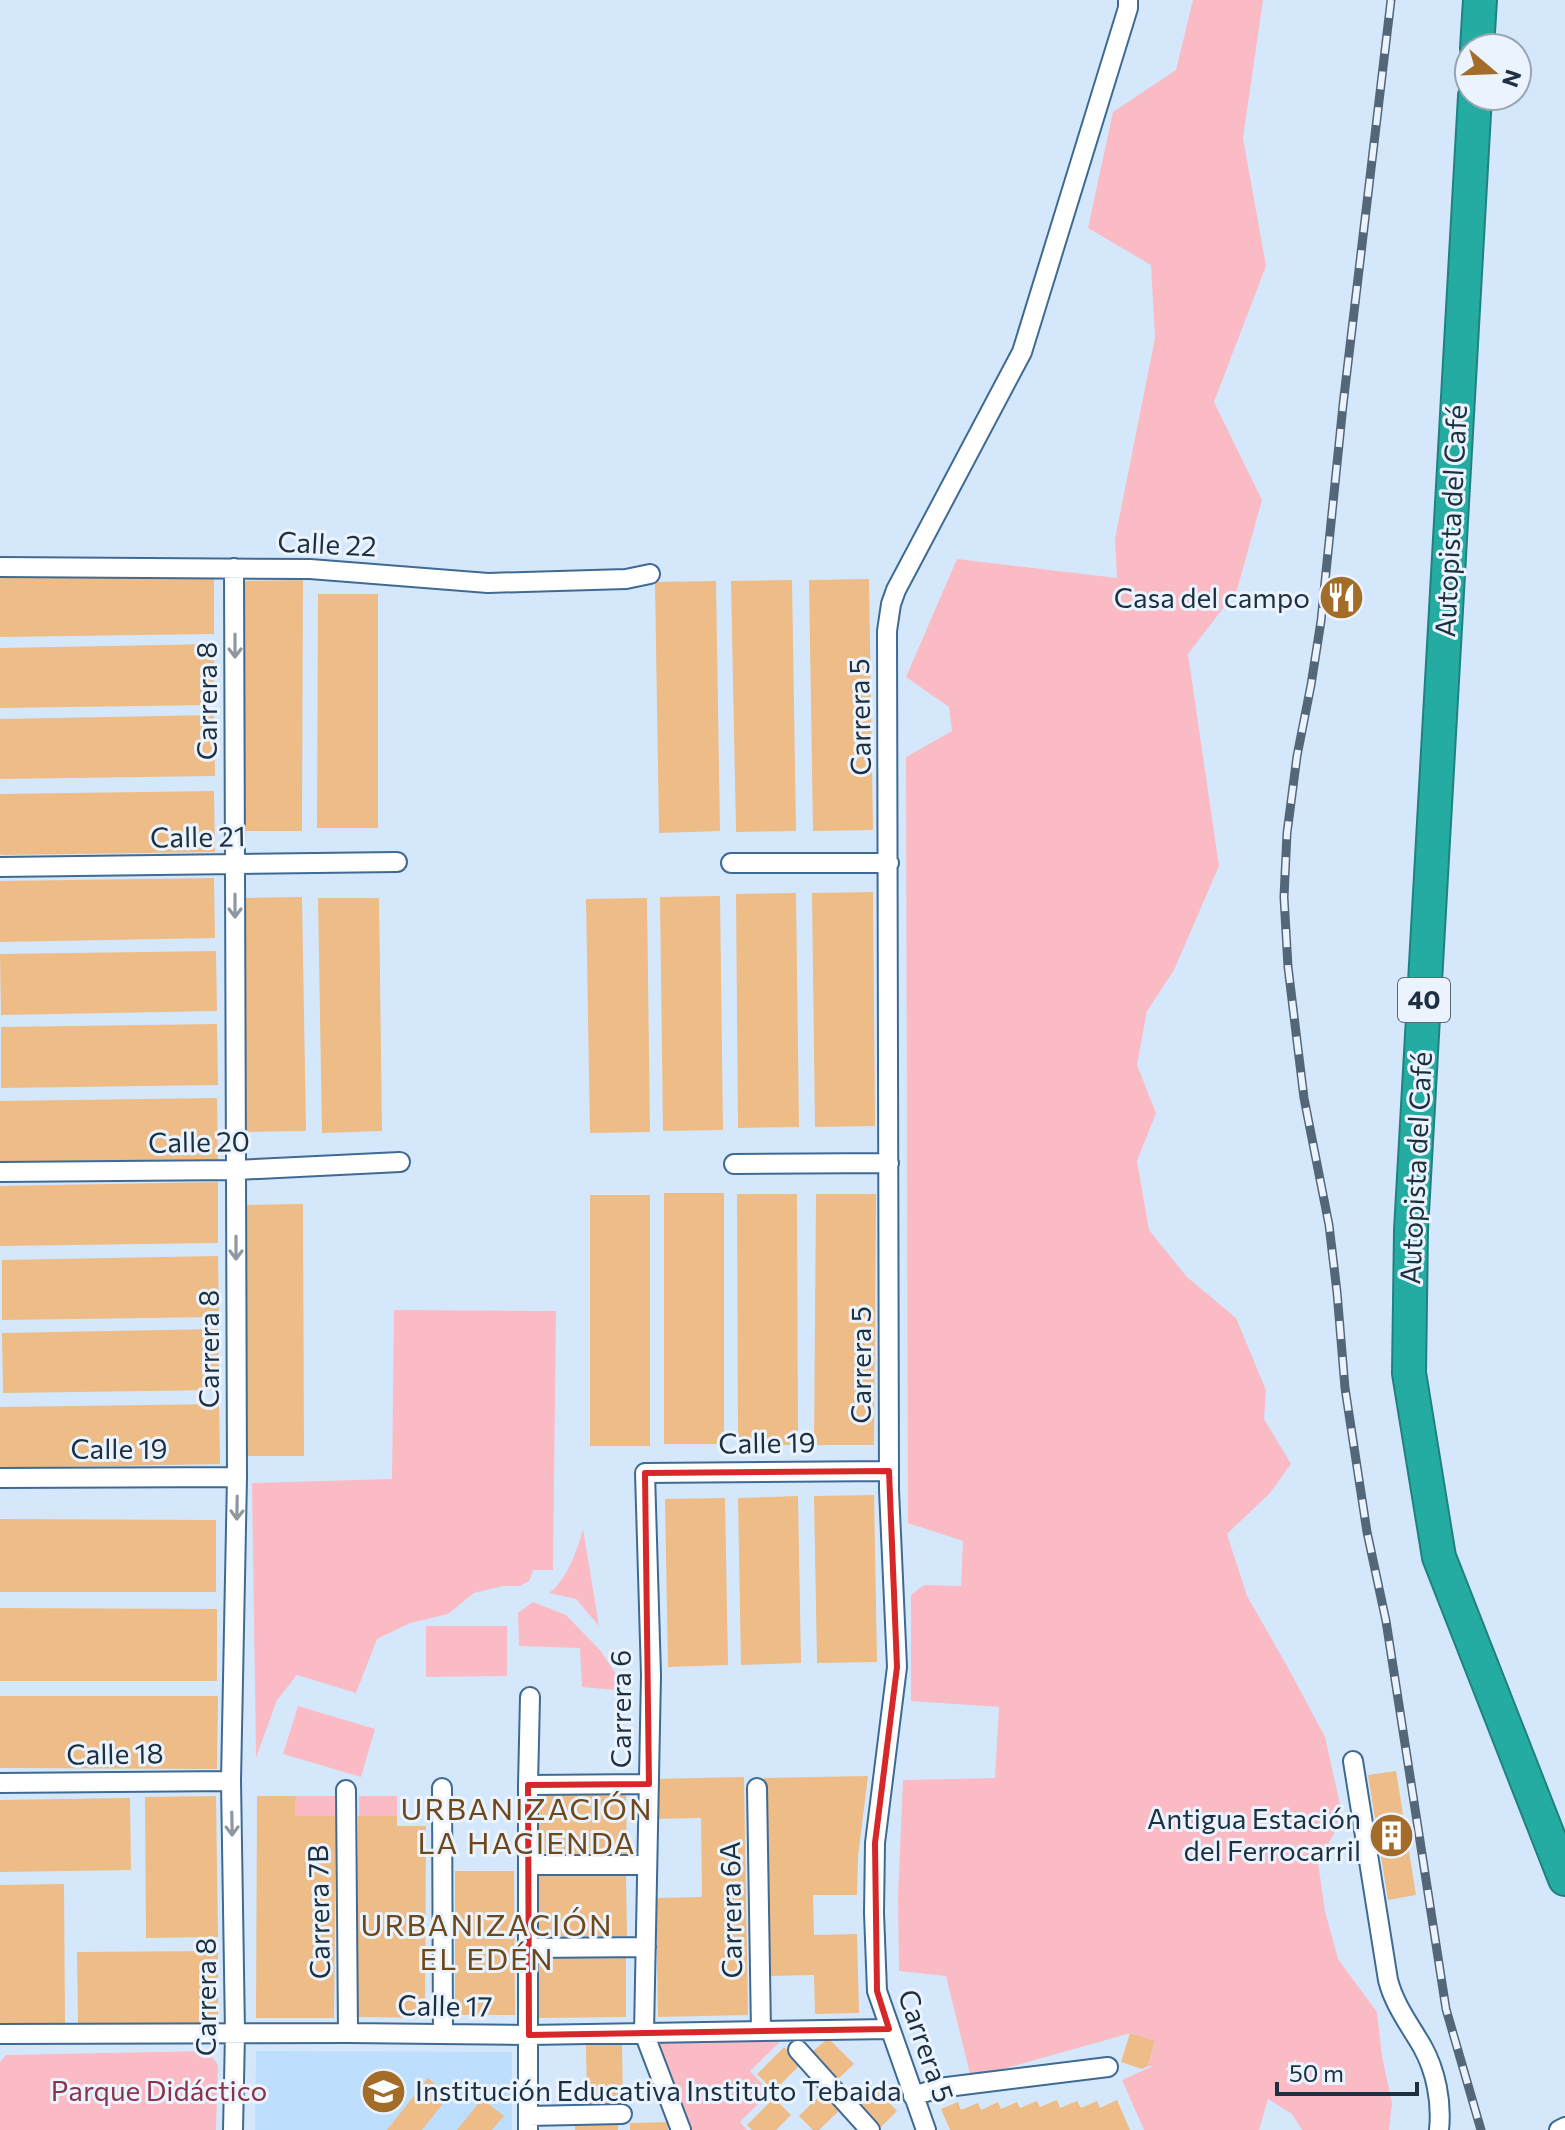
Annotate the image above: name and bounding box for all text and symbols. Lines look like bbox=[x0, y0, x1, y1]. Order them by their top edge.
north arrow bbox=[1453, 32, 1533, 112]
text: N bbox=[1497, 66, 1528, 91]
street label: Autopista del Café bbox=[1427, 404, 1473, 638]
street label: Calle 22 bbox=[277, 523, 377, 563]
restaurant icon: Casa del campo bbox=[1317, 574, 1365, 622]
place label: Casa del campo bbox=[1114, 580, 1310, 614]
one-way arrow bbox=[227, 632, 242, 659]
street label: Carrera 8 bbox=[189, 642, 223, 760]
street label: Carrera 5 bbox=[841, 658, 877, 776]
street label: Calle 21 bbox=[150, 818, 246, 854]
one-way arrow bbox=[227, 892, 243, 919]
road number: 40 bbox=[1398, 978, 1450, 1022]
street label: Autopista del Café bbox=[1392, 1051, 1438, 1285]
street label: Calle 20 bbox=[148, 1123, 250, 1159]
one-way arrow bbox=[229, 1234, 244, 1261]
street label: Carrera 8 bbox=[191, 1290, 225, 1408]
street label: Carrera 5 bbox=[843, 1306, 877, 1424]
street label: Calle 19 bbox=[718, 1424, 816, 1460]
street label: Calle 19 bbox=[70, 1431, 168, 1465]
one-way arrow bbox=[229, 1494, 244, 1521]
street label: Carrera 6 bbox=[603, 1650, 637, 1768]
street label: Calle 18 bbox=[66, 1735, 164, 1771]
district label: URBANIZACIÓN LA HACIENDA bbox=[400, 1789, 654, 1860]
place label: Antigua Estación del Ferrocarril bbox=[1147, 1801, 1361, 1867]
one-way arrow bbox=[224, 1810, 240, 1837]
building icon: Antigua Estación del Ferrocarril bbox=[1368, 1811, 1416, 1859]
street label: Carrera 6A bbox=[712, 1841, 748, 1979]
street label: Carrera 7B bbox=[300, 1845, 336, 1979]
district label: URBANIZACIÓN EL EDÉN bbox=[360, 1905, 614, 1976]
street label: Carrera 8 bbox=[188, 1938, 222, 2056]
street label: Carrera 5 bbox=[892, 1985, 962, 2107]
street label: Calle 17 bbox=[397, 1987, 493, 2023]
scale bar bbox=[1277, 2046, 1417, 2096]
text: 50 m bbox=[1289, 2058, 1344, 2087]
school or university icon: Institución Educativa Instituto Tebaida bbox=[360, 2067, 408, 2115]
park label: Parque Didáctico bbox=[51, 2073, 267, 2107]
place label: Institución Educativa Instituto Tebaida bbox=[415, 2073, 902, 2107]

